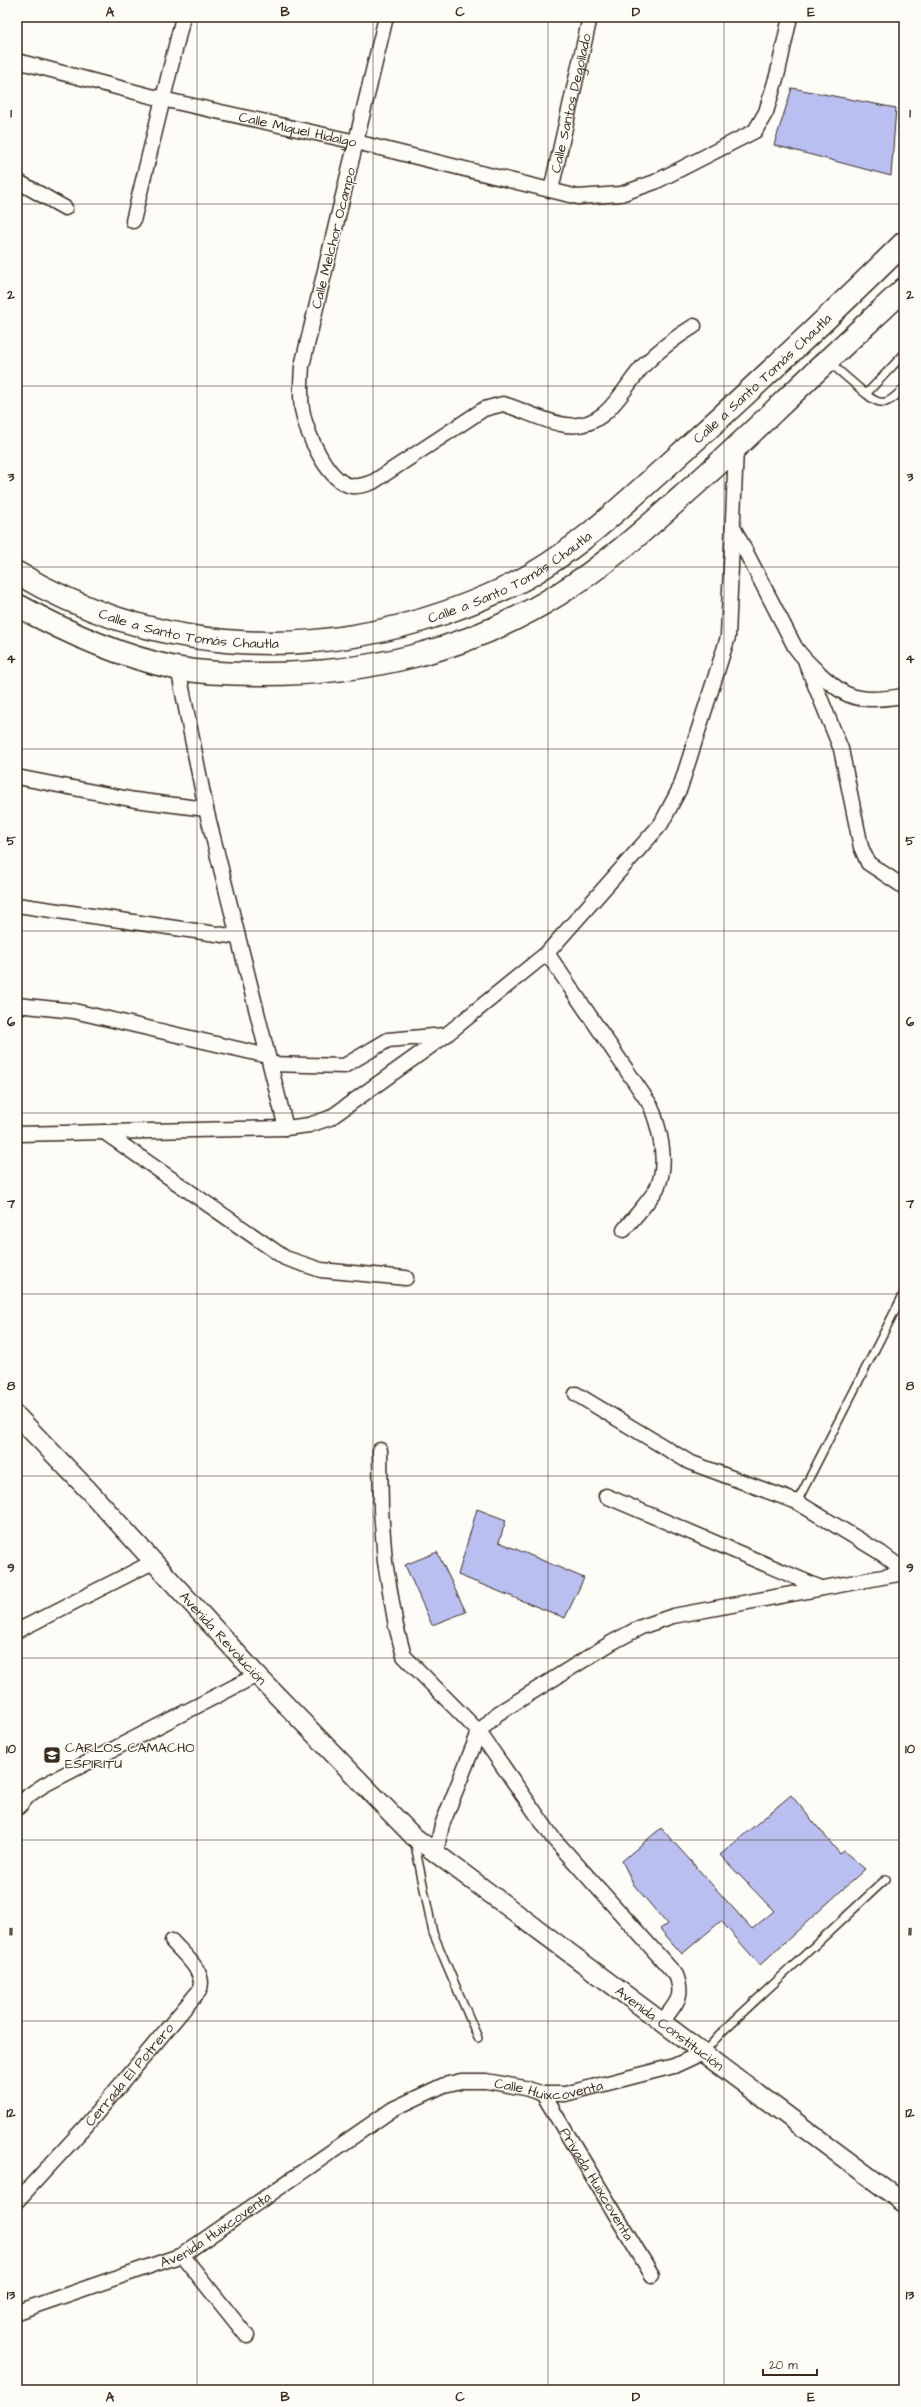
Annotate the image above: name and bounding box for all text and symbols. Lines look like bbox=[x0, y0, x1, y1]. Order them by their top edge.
text: A bbox=[106, 3, 115, 21]
text: B bbox=[280, 3, 290, 21]
text: C bbox=[455, 3, 465, 21]
text: D bbox=[632, 3, 641, 21]
text: E bbox=[807, 3, 815, 21]
street label: Calle Santos Degollado bbox=[546, 32, 597, 175]
text: 1 bbox=[10, 104, 12, 122]
text: 1 bbox=[909, 104, 911, 122]
street label: Calle Miguel Hidalgo bbox=[237, 107, 359, 153]
street label: Calle Melchor Ocampo bbox=[307, 165, 361, 311]
text: 2 bbox=[6, 286, 15, 304]
text: 2 bbox=[905, 286, 914, 304]
street label: Calle a Santo Tomás Chautla bbox=[689, 309, 837, 449]
text: 3 bbox=[7, 468, 15, 486]
text: 3 bbox=[906, 468, 914, 486]
street label: Calle a Santo Tomás Chautla bbox=[426, 527, 596, 629]
street label: Calle a Santo Tomás Chautla bbox=[96, 604, 279, 654]
text: 4 bbox=[7, 650, 16, 668]
text: 4 bbox=[906, 650, 915, 668]
text: 5 bbox=[6, 832, 16, 850]
text: 5 bbox=[905, 832, 915, 850]
text: 6 bbox=[7, 1013, 16, 1031]
text: 6 bbox=[906, 1013, 915, 1031]
text: 7 bbox=[6, 1195, 16, 1213]
text: 7 bbox=[905, 1195, 915, 1213]
text: 8 bbox=[7, 1377, 16, 1395]
text: 8 bbox=[906, 1377, 915, 1395]
text: 9 bbox=[7, 1559, 15, 1577]
text: 9 bbox=[906, 1559, 914, 1577]
street label: Avenida Revolución bbox=[174, 1587, 271, 1690]
place label: CARLOS CAMACHO ESPIRITU bbox=[65, 1738, 195, 1774]
text: 10 bbox=[6, 1740, 17, 1758]
text: 10 bbox=[905, 1740, 916, 1758]
school or university icon: CARLOS CAMACHO ESPIRITU bbox=[42, 1745, 62, 1765]
text: 11 bbox=[9, 1922, 13, 1940]
text: 11 bbox=[908, 1922, 912, 1940]
street label: Avenida Constitución bbox=[611, 1982, 728, 2076]
street label: Cerrada El Potrero bbox=[81, 2019, 179, 2131]
street label: Calle Huixcoventa bbox=[493, 2074, 605, 2106]
text: 12 bbox=[6, 2104, 16, 2122]
text: 12 bbox=[905, 2104, 915, 2122]
street label: Privada Huixcoventa bbox=[555, 2124, 638, 2245]
street label: Avenida Huixcoventa bbox=[157, 2187, 275, 2273]
text: 13 bbox=[7, 2286, 16, 2304]
text: 13 bbox=[906, 2286, 915, 2304]
scale bar bbox=[763, 2351, 817, 2377]
text: 20 m bbox=[769, 2357, 798, 2374]
text: A bbox=[106, 2388, 115, 2406]
text: B bbox=[280, 2388, 290, 2406]
text: C bbox=[455, 2388, 465, 2406]
text: D bbox=[632, 2388, 641, 2406]
text: E bbox=[807, 2388, 815, 2406]

